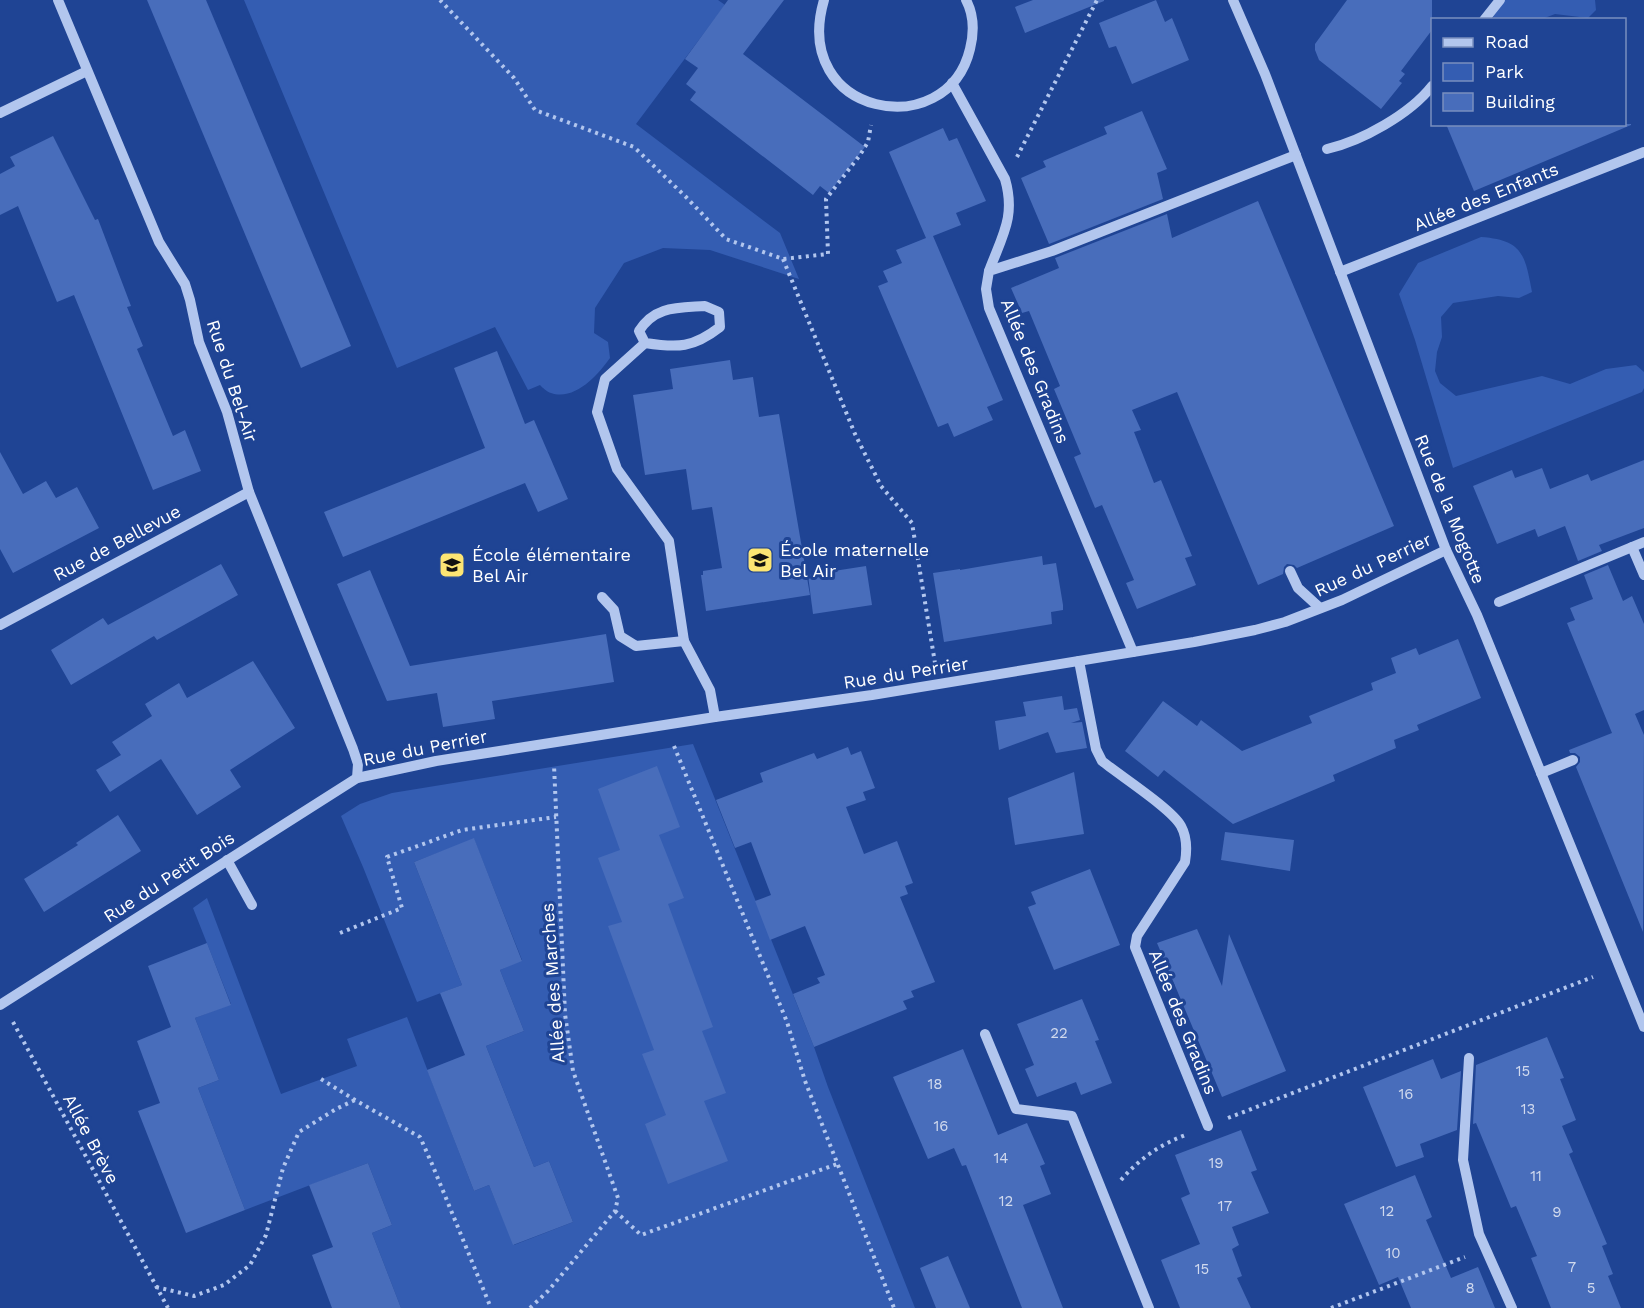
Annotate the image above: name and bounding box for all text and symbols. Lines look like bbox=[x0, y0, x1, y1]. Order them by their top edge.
legend bbox=[1431, 18, 1626, 126]
text: Road bbox=[1485, 31, 1529, 52]
text: Park bbox=[1485, 61, 1524, 82]
text: Building bbox=[1485, 91, 1555, 112]
street label: Allée des Enfants bbox=[1410, 158, 1561, 235]
street label: Allée des Gradins bbox=[997, 295, 1074, 446]
street label: Rue du Bel-Air bbox=[203, 317, 262, 445]
street label: Rue de la Mogotte bbox=[1411, 431, 1490, 587]
street label: Rue de Bellevue bbox=[49, 500, 184, 585]
street label: Rue du Perrier bbox=[1311, 528, 1434, 601]
place label: École maternelle Bel Air bbox=[780, 539, 929, 581]
place label: École élémentaire Bel Air bbox=[472, 544, 631, 586]
school or university icon: École maternelle Bel Air bbox=[745, 545, 775, 575]
school or university icon: École élémentaire Bel Air bbox=[437, 550, 467, 580]
street label: Rue du Perrier bbox=[842, 652, 970, 693]
street label: Rue du Perrier bbox=[361, 725, 489, 770]
street label: Rue du Petit Bois bbox=[99, 826, 238, 927]
street label: Allée des Marches bbox=[536, 902, 569, 1064]
street label: Allée des Gradins bbox=[1145, 946, 1222, 1097]
house number: 22 bbox=[1050, 1024, 1068, 1042]
house number: 15 bbox=[1516, 1062, 1530, 1080]
house number: 18 bbox=[927, 1075, 943, 1093]
house number: 16 bbox=[1399, 1085, 1413, 1103]
street label: Allée Brève bbox=[59, 1090, 124, 1187]
house number: 13 bbox=[1521, 1100, 1535, 1118]
house number: 16 bbox=[934, 1117, 948, 1135]
house number: 14 bbox=[993, 1149, 1009, 1167]
house number: 19 bbox=[1208, 1154, 1224, 1172]
house number: 11 bbox=[1530, 1167, 1542, 1185]
house number: 12 bbox=[999, 1192, 1013, 1210]
house number: 17 bbox=[1218, 1197, 1232, 1215]
house number: 12 bbox=[1380, 1202, 1394, 1220]
house number: 9 bbox=[1552, 1203, 1562, 1221]
house number: 10 bbox=[1385, 1244, 1401, 1262]
house number: 7 bbox=[1568, 1258, 1576, 1276]
house number: 15 bbox=[1195, 1260, 1209, 1278]
house number: 8 bbox=[1465, 1279, 1475, 1297]
house number: 5 bbox=[1587, 1279, 1595, 1297]

